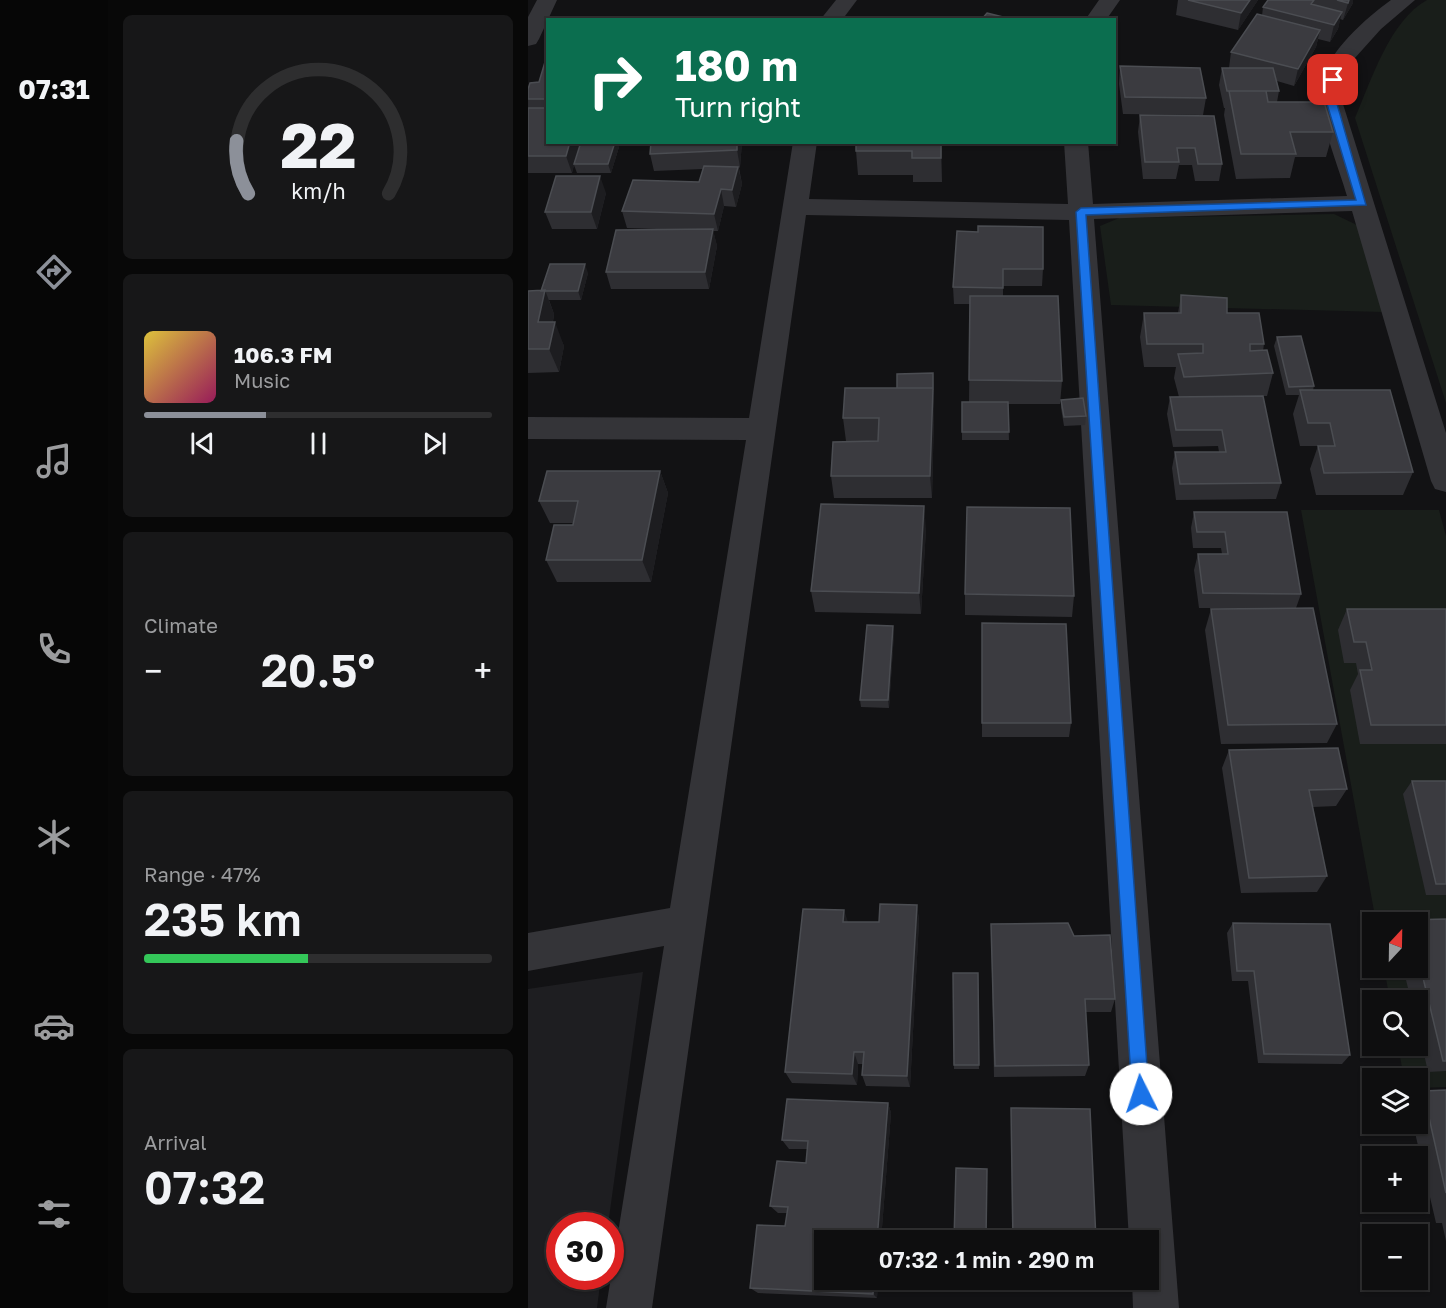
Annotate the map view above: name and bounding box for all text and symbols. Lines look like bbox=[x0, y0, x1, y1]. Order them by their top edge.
text: 180 m bbox=[675, 40, 798, 90]
icon: right bbox=[576, 42, 654, 120]
pin bbox=[1307, 54, 1358, 105]
icon: arrive bbox=[1316, 63, 1349, 96]
text: 07:31 bbox=[18, 73, 90, 105]
text: Turn right bbox=[675, 91, 801, 123]
text: 22 bbox=[280, 107, 356, 182]
text: km/h bbox=[291, 178, 345, 204]
icon: directions bbox=[33, 251, 75, 293]
text: 106.3 FM bbox=[234, 341, 332, 368]
text: Music bbox=[234, 368, 290, 392]
icon: previous bbox=[186, 427, 219, 460]
icon: pause bbox=[302, 427, 335, 460]
icon: next bbox=[418, 427, 451, 460]
icon: music bbox=[33, 440, 75, 482]
text: Climate bbox=[144, 613, 218, 637]
icon: phone bbox=[33, 628, 75, 670]
text: 20.5° bbox=[261, 643, 375, 697]
text: − bbox=[144, 651, 162, 690]
text: + bbox=[474, 651, 492, 690]
icon: climate bbox=[33, 816, 75, 858]
text: Range · 47% bbox=[144, 862, 261, 886]
text: 235 km bbox=[144, 892, 302, 946]
north arrow bbox=[1362, 912, 1428, 978]
map controls bbox=[1362, 912, 1428, 1290]
button: search bbox=[1362, 990, 1428, 1056]
icon: car bbox=[33, 1005, 75, 1047]
position arrow bbox=[1109, 1062, 1173, 1126]
button: layers bbox=[1362, 1068, 1428, 1134]
text: Arrival bbox=[144, 1130, 207, 1154]
button: + bbox=[1362, 1146, 1428, 1212]
text: 07:32 bbox=[144, 1160, 265, 1214]
icon: filters bbox=[33, 1193, 75, 1235]
speed limit sign: 30 bbox=[546, 1212, 624, 1290]
button: − bbox=[1362, 1224, 1428, 1290]
text: 07:32 · 1 min · 290 m bbox=[879, 1246, 1094, 1273]

